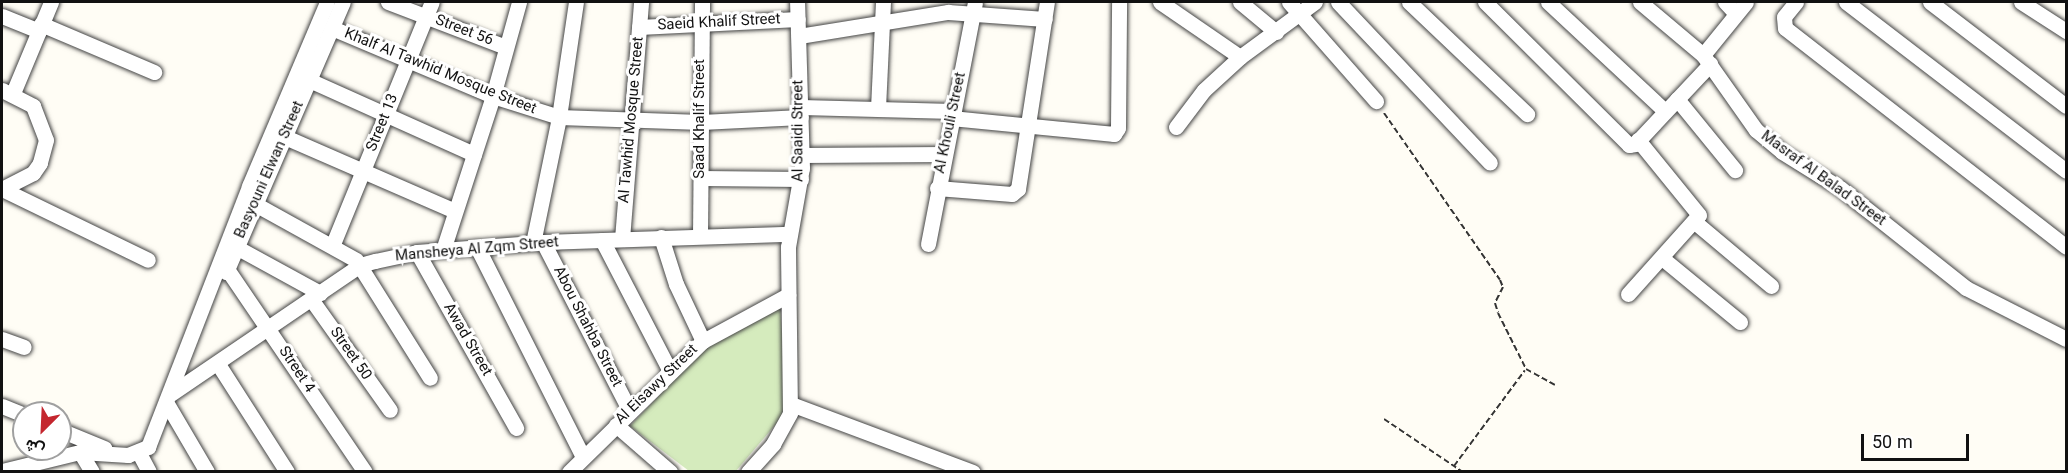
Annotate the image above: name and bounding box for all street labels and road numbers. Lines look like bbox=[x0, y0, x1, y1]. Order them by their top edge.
street label: Saeid Khalif Street bbox=[657, 11, 781, 35]
street label: Street 56 bbox=[433, 12, 495, 50]
street label: Khalf Al Tawhid Mosque Street bbox=[341, 25, 539, 119]
street label: Al Tawhid Mosque Street bbox=[616, 36, 648, 204]
street label: Saad Khalif Street bbox=[692, 59, 710, 179]
street label: Al Khouli Street bbox=[932, 71, 970, 175]
street label: Al Saaidi Street bbox=[790, 80, 808, 182]
street label: Street 13 bbox=[363, 92, 403, 154]
street label: Basyouni Elwan Street bbox=[232, 99, 308, 241]
street label: Masraf Al Balad Street bbox=[1757, 128, 1889, 230]
street label: Mansheya Al Zqm Street bbox=[394, 234, 560, 266]
street label: Abou Shahba Street bbox=[549, 264, 625, 390]
street label: Awad Street bbox=[439, 300, 495, 380]
street label: Street 50 bbox=[325, 324, 375, 384]
street label: Al Eisawy Street bbox=[612, 341, 702, 429]
street label: Street 4 bbox=[274, 343, 318, 397]

